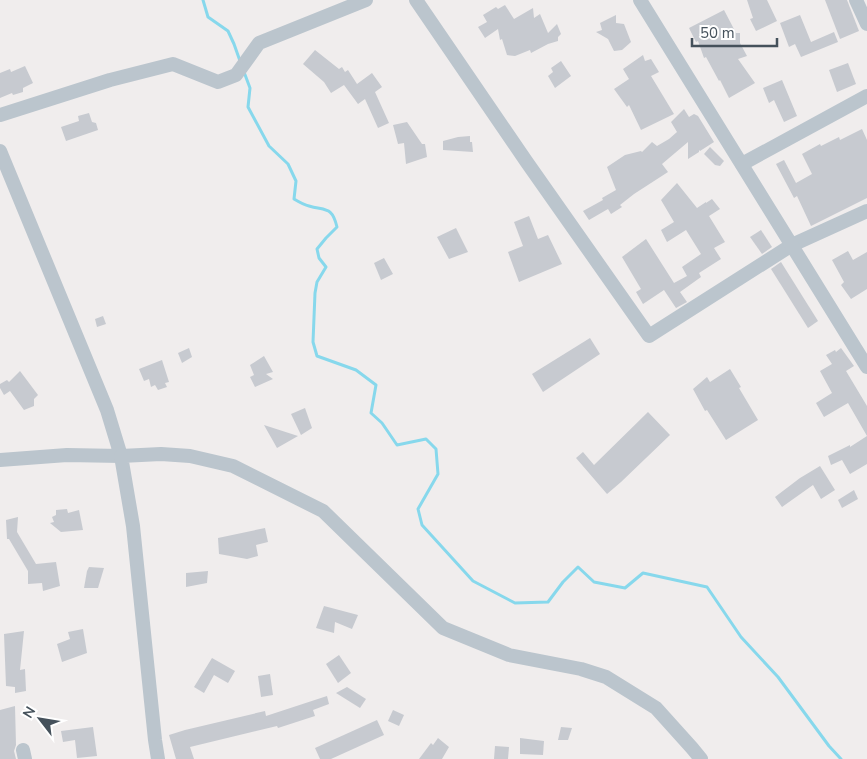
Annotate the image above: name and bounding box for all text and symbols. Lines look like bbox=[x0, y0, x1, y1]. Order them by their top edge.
scale bar bbox=[692, 15, 777, 47]
text: 50 m bbox=[700, 23, 735, 43]
north arrow bbox=[15, 694, 65, 744]
text: N bbox=[18, 703, 40, 722]

